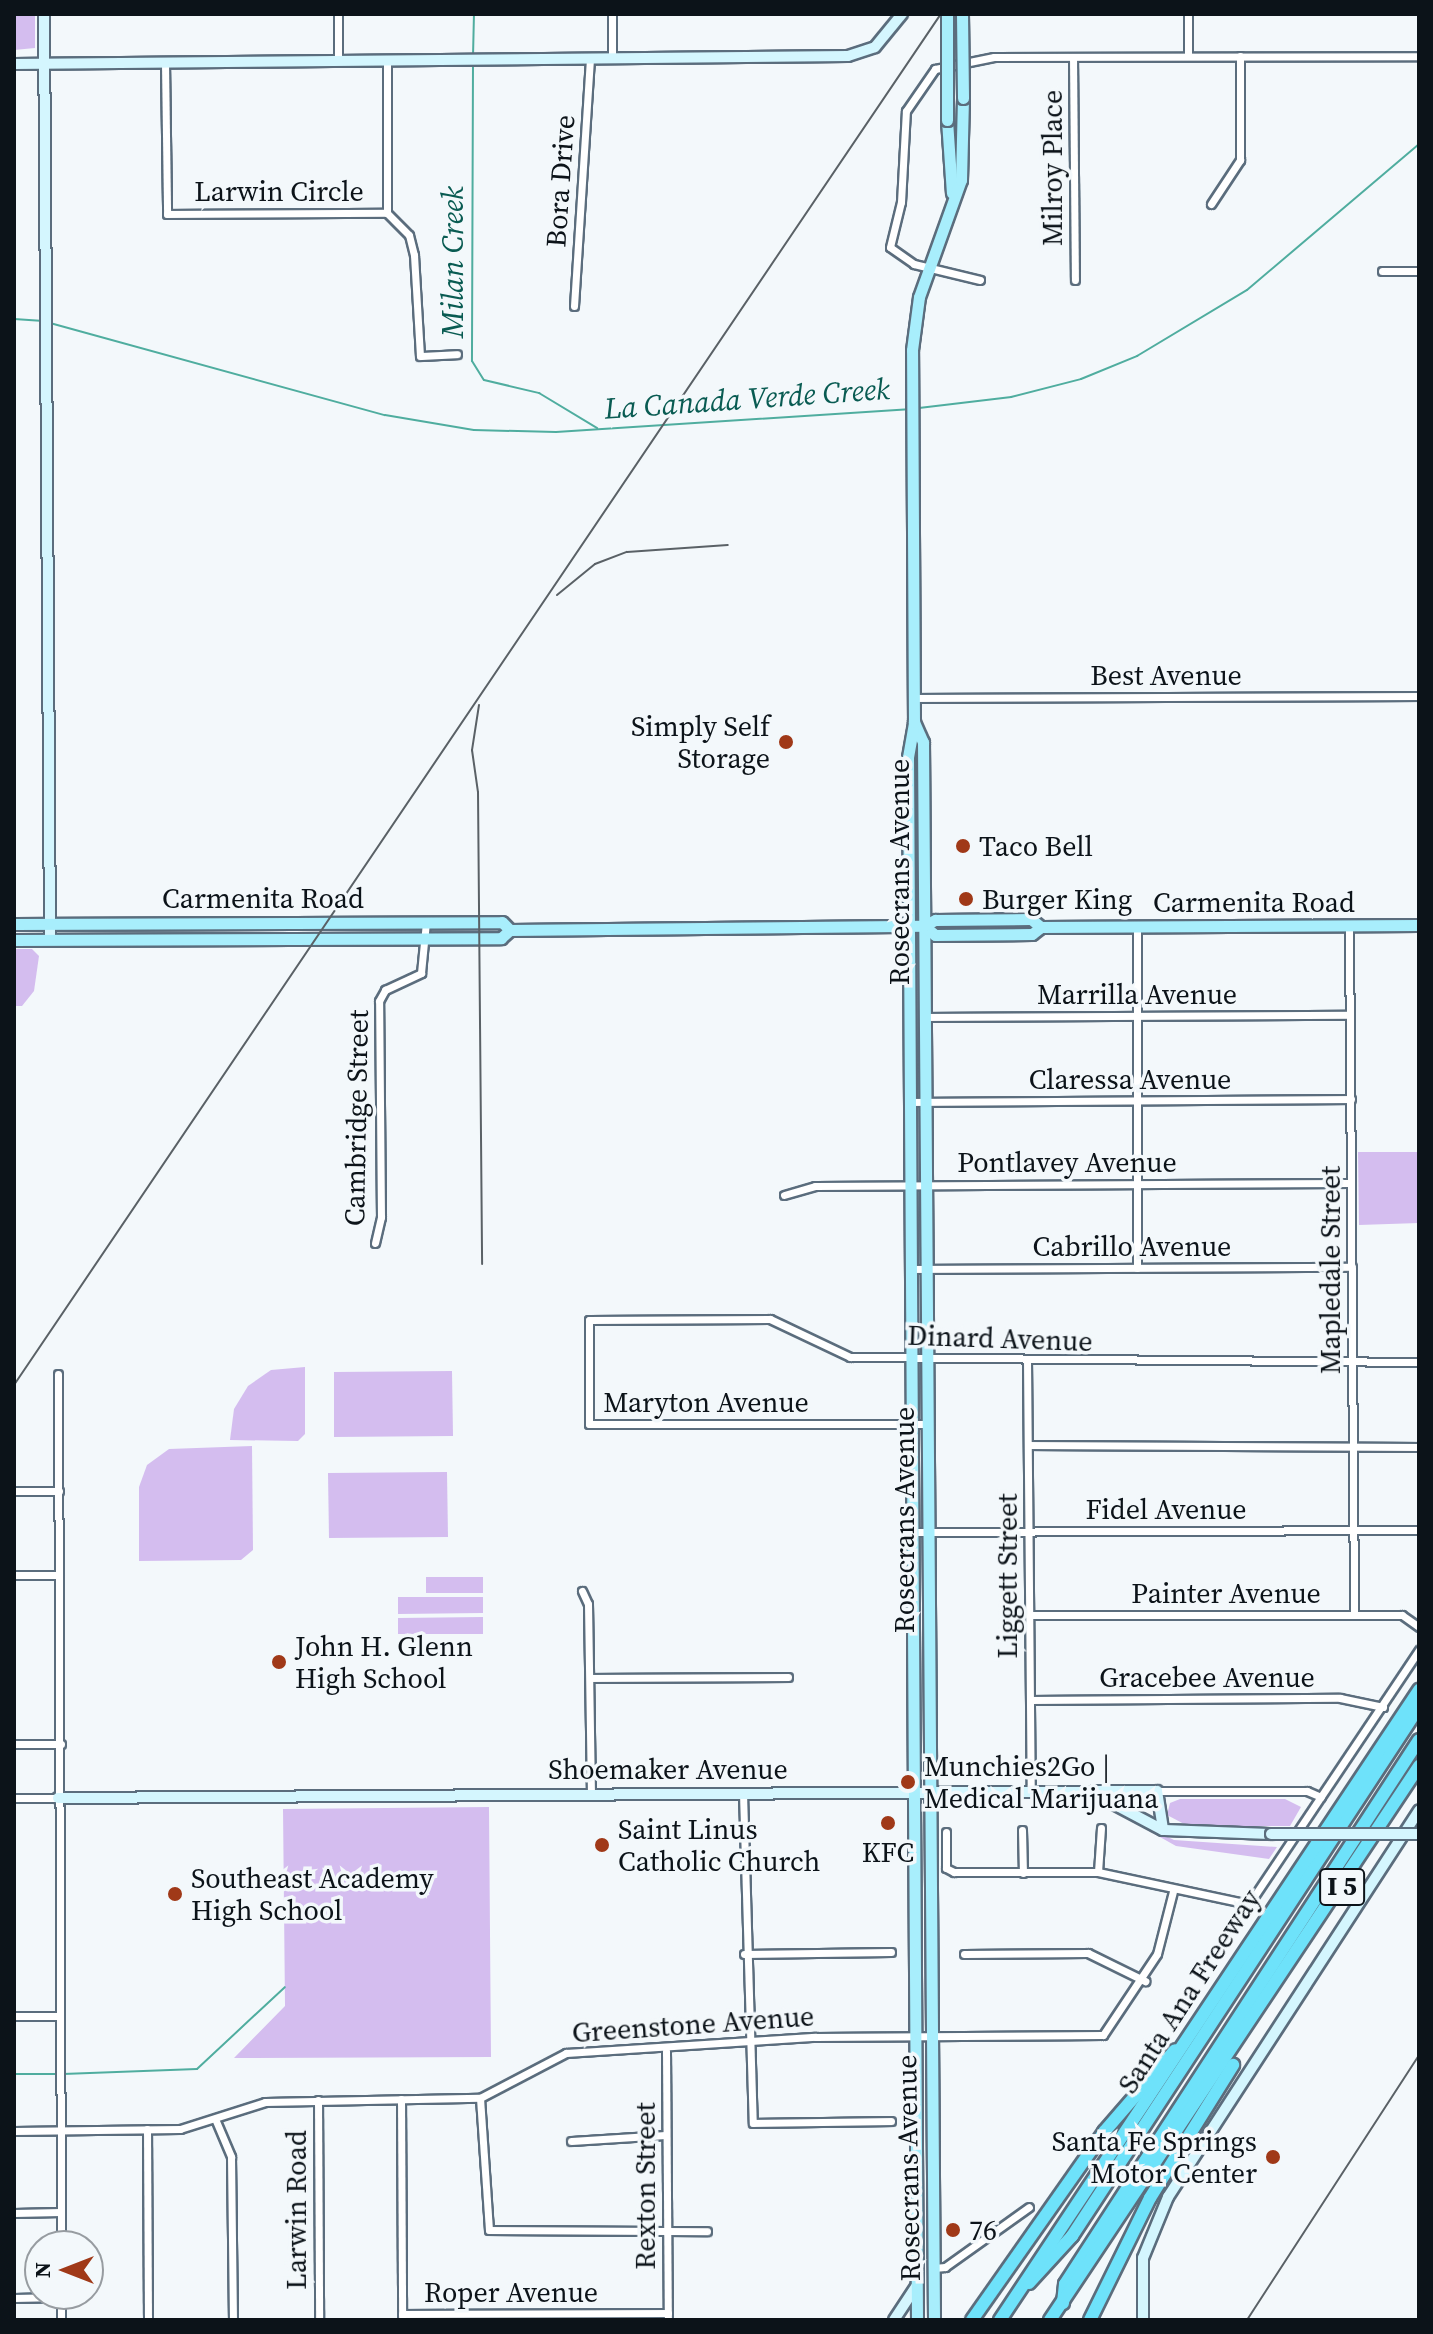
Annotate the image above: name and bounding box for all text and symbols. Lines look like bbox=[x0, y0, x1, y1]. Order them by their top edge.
street label: Milroy Place bbox=[1035, 90, 1069, 246]
street label: Bora Drive bbox=[539, 114, 581, 248]
street label: Larwin Circle bbox=[194, 174, 364, 208]
water label: Milan Creek bbox=[435, 186, 471, 338]
water label: La Canada Verde Creek bbox=[603, 371, 891, 427]
street label: Best Avenue bbox=[1090, 658, 1242, 692]
place label: Simply Self Storage bbox=[631, 709, 770, 775]
marker: Simply Self Storage bbox=[777, 733, 795, 751]
street label: Rosecrans Avenue bbox=[882, 759, 916, 985]
place label: Taco Bell bbox=[979, 829, 1093, 863]
marker: Taco Bell bbox=[954, 837, 972, 855]
street label: Carmenita Road bbox=[162, 881, 364, 915]
place label: Burger King bbox=[982, 882, 1132, 916]
street label: Carmenita Road bbox=[1153, 885, 1355, 919]
marker: Burger King bbox=[957, 890, 975, 908]
street label: Marrilla Avenue bbox=[1037, 977, 1237, 1011]
street label: Cambridge Street bbox=[337, 1010, 375, 1226]
street label: Claressa Avenue bbox=[1029, 1062, 1231, 1096]
street label: Pontlavey Avenue bbox=[957, 1145, 1177, 1179]
street label: Mapledale Street bbox=[1313, 1166, 1347, 1374]
street label: Cabrillo Avenue bbox=[1033, 1229, 1231, 1263]
street label: Dinard Avenue bbox=[907, 1318, 1093, 1358]
street label: Maryton Avenue bbox=[603, 1385, 809, 1419]
street label: Rosecrans Avenue bbox=[887, 1407, 921, 1633]
street label: Fidel Avenue bbox=[1086, 1492, 1246, 1526]
street label: Liggett Street bbox=[990, 1493, 1024, 1659]
street label: Painter Avenue bbox=[1131, 1576, 1321, 1610]
place label: John H. Glenn High School bbox=[295, 1629, 473, 1695]
marker: John H. Glenn High School bbox=[270, 1653, 288, 1671]
street label: Gracebee Avenue bbox=[1099, 1660, 1315, 1694]
place label: Munchies2Go | Medical Marijuana bbox=[924, 1749, 1158, 1815]
street label: Shoemaker Avenue bbox=[548, 1752, 788, 1786]
marker: Munchies2Go | Medical Marijuana bbox=[899, 1773, 917, 1791]
place label: Saint Linus Catholic Church bbox=[618, 1812, 820, 1878]
marker: KFC bbox=[879, 1814, 897, 1832]
place label: KFC bbox=[862, 1835, 914, 1869]
marker: Saint Linus Catholic Church bbox=[593, 1836, 611, 1854]
place label: Southeast Academy High School bbox=[191, 1861, 434, 1927]
road number: I 5 bbox=[1318, 1865, 1366, 1909]
street label: Santa Ana Freeway bbox=[1111, 1883, 1267, 2099]
marker: Southeast Academy High School bbox=[166, 1885, 184, 1903]
street label: Greenstone Avenue bbox=[571, 1999, 815, 2049]
street label: Rosecrans Avenue bbox=[889, 2054, 927, 2282]
street label: Rexton Street bbox=[628, 2102, 662, 2270]
place label: Santa Fe Springs Motor Center bbox=[1052, 2124, 1257, 2190]
street label: Larwin Road bbox=[279, 2130, 313, 2290]
marker: Santa Fe Springs Motor Center bbox=[1264, 2148, 1282, 2166]
place label: 76 bbox=[969, 2213, 997, 2247]
marker: 76 bbox=[944, 2221, 962, 2239]
north arrow bbox=[24, 2230, 104, 2310]
text: N bbox=[27, 2262, 57, 2278]
street label: Roper Avenue bbox=[424, 2275, 598, 2309]

